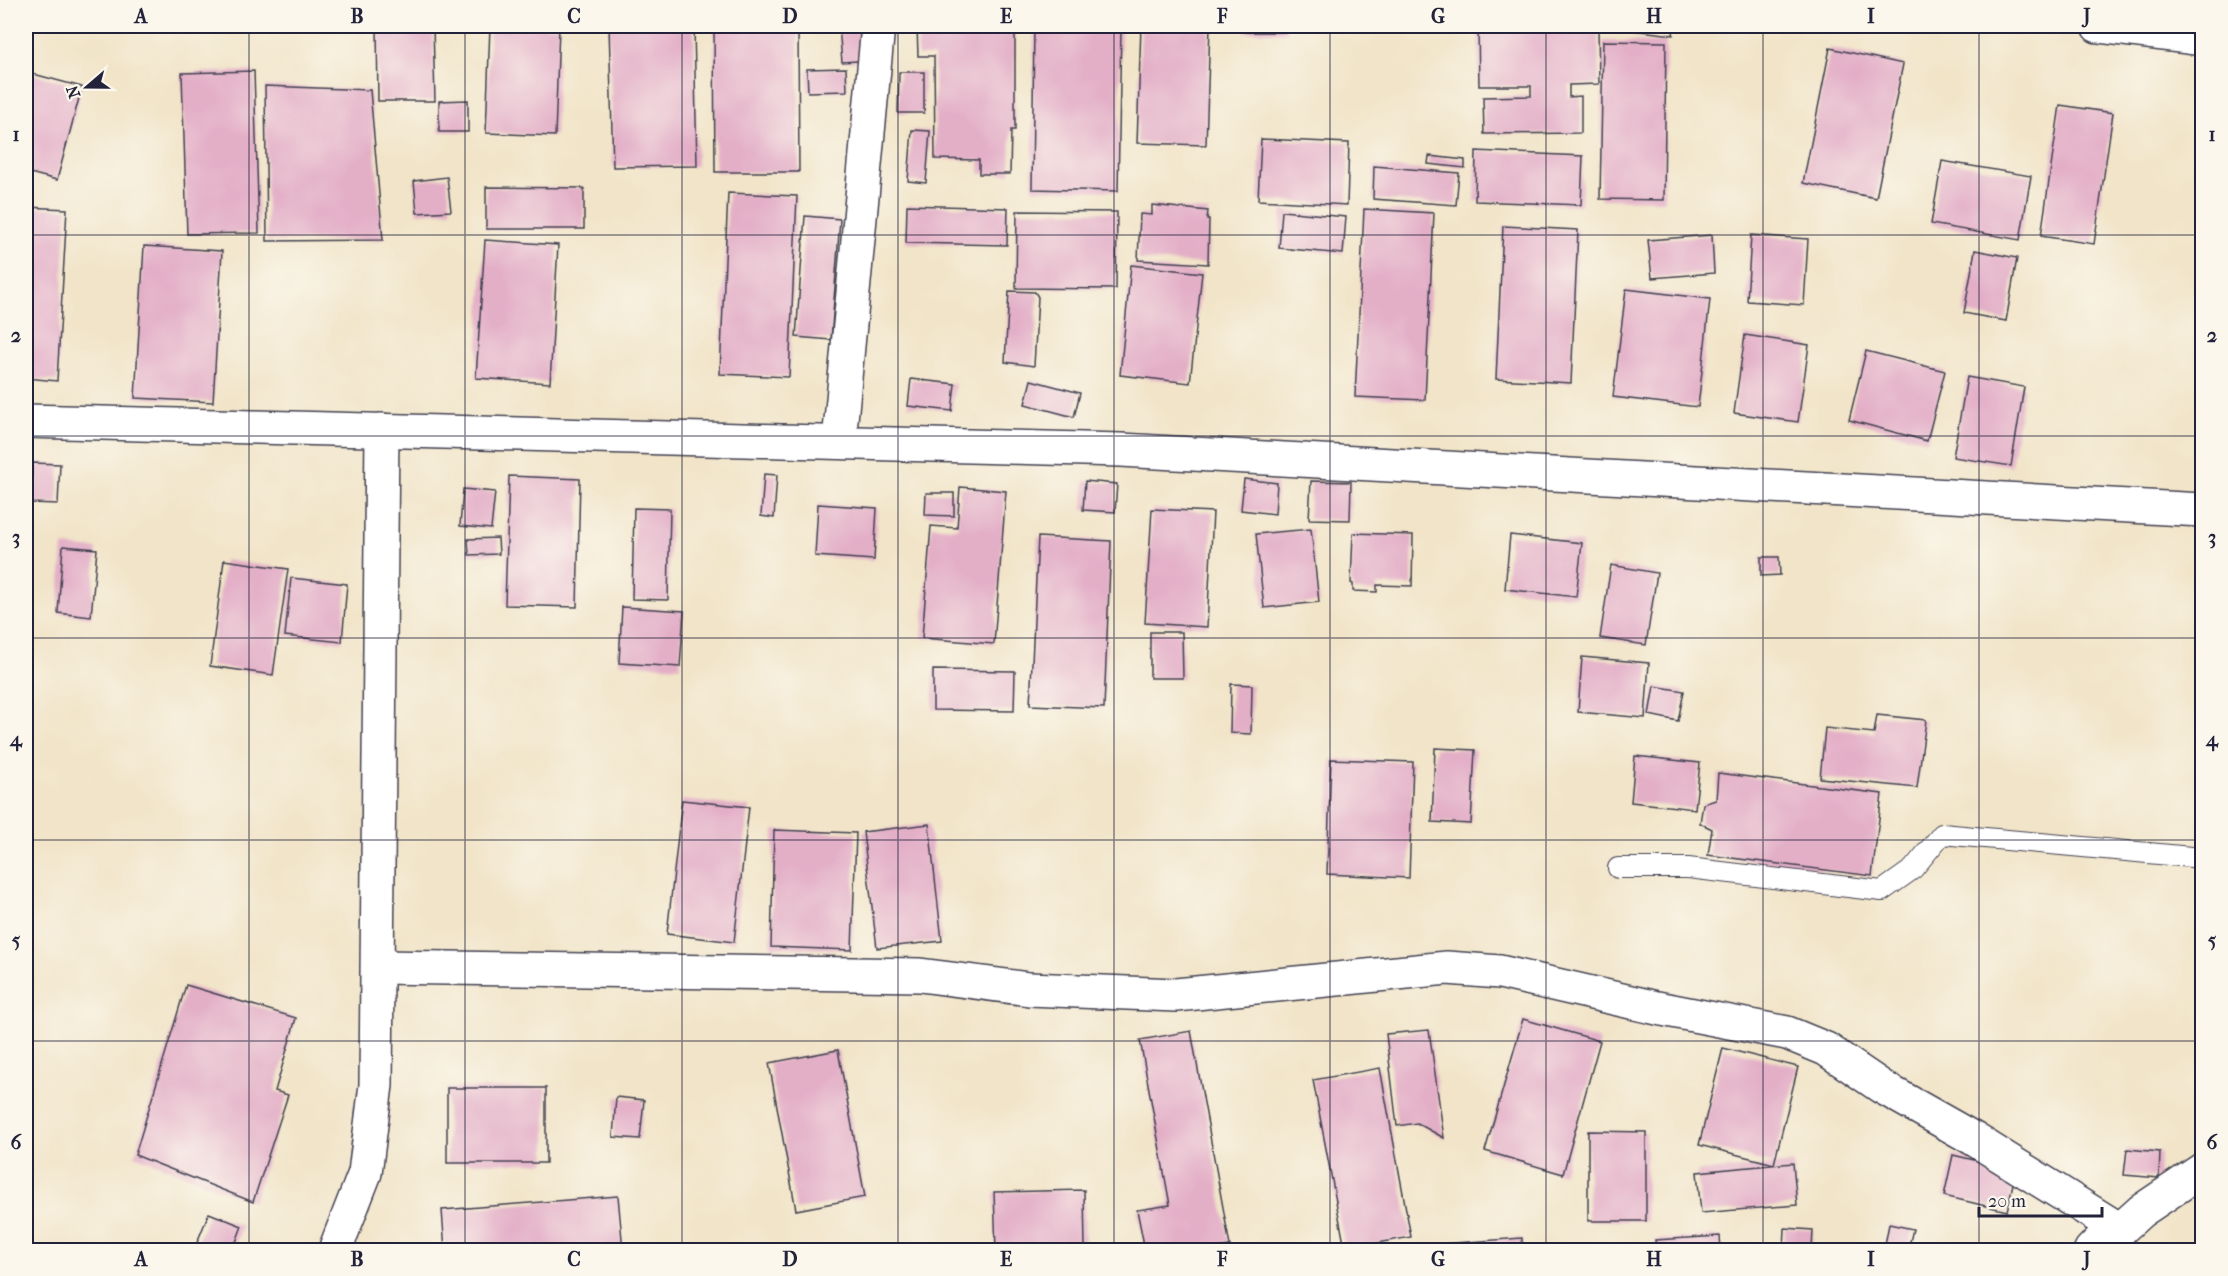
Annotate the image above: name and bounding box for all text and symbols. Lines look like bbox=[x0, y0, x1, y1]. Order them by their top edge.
text: A bbox=[133, 5, 149, 28]
text: B bbox=[350, 5, 364, 28]
text: C bbox=[567, 5, 581, 28]
text: D bbox=[782, 5, 798, 28]
text: E bbox=[1000, 5, 1012, 28]
text: F bbox=[1216, 5, 1228, 28]
text: G bbox=[1431, 5, 1445, 28]
text: H bbox=[1646, 5, 1662, 28]
text: I bbox=[1867, 5, 1875, 28]
text: J bbox=[2081, 5, 2091, 28]
north arrow bbox=[57, 57, 117, 117]
text: N bbox=[62, 82, 84, 101]
text: 1 bbox=[12, 123, 20, 146]
text: 1 bbox=[2208, 123, 2216, 146]
text: 2 bbox=[11, 324, 21, 347]
text: 2 bbox=[2207, 324, 2217, 347]
text: 3 bbox=[12, 526, 20, 549]
text: 3 bbox=[2208, 526, 2216, 549]
text: 4 bbox=[9, 728, 23, 752]
text: 4 bbox=[2205, 728, 2219, 752]
text: 5 bbox=[12, 929, 21, 952]
text: 5 bbox=[2208, 929, 2217, 952]
text: 6 bbox=[11, 1131, 23, 1154]
text: 6 bbox=[2207, 1131, 2219, 1154]
scale bar bbox=[1979, 1180, 2102, 1218]
text: 20 m bbox=[1988, 1191, 2026, 1212]
text: A bbox=[133, 1248, 149, 1271]
text: B bbox=[350, 1248, 364, 1271]
text: C bbox=[567, 1248, 581, 1271]
text: D bbox=[782, 1248, 798, 1271]
text: E bbox=[1000, 1248, 1012, 1271]
text: F bbox=[1216, 1248, 1228, 1271]
text: G bbox=[1431, 1248, 1445, 1271]
text: H bbox=[1646, 1248, 1662, 1271]
text: I bbox=[1867, 1248, 1875, 1271]
text: J bbox=[2081, 1248, 2091, 1271]

